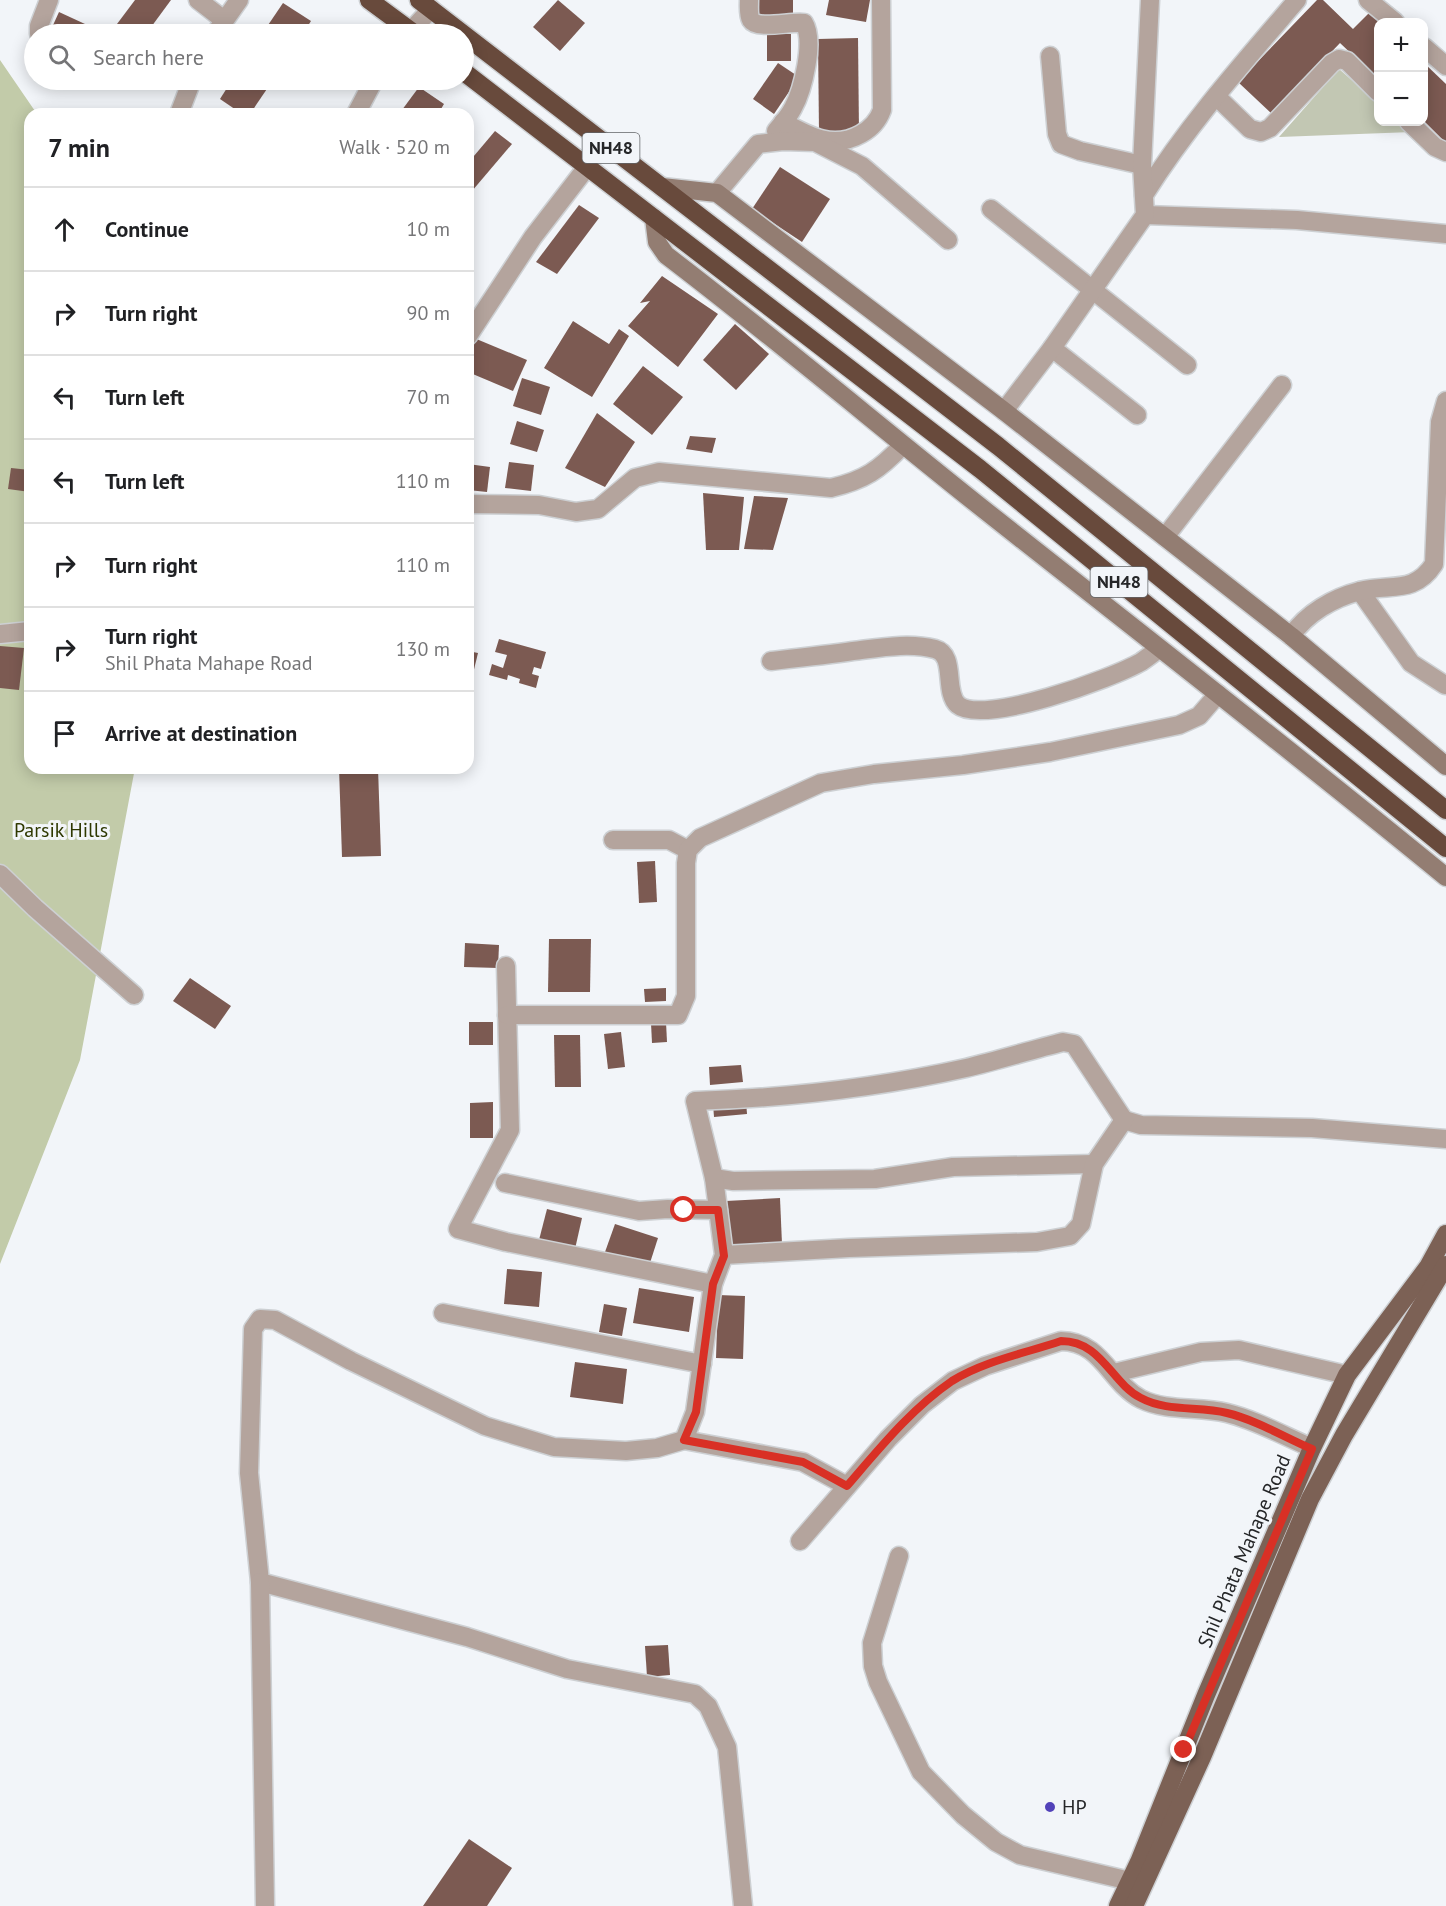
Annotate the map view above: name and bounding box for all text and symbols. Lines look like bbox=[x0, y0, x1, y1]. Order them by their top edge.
map controls bbox=[1374, 18, 1428, 126]
button: + bbox=[1374, 18, 1428, 72]
search box bbox=[24, 24, 474, 90]
icon: search bbox=[45, 41, 78, 74]
text: Search here bbox=[93, 43, 204, 71]
button: − bbox=[1374, 72, 1428, 126]
text: 7 min bbox=[48, 131, 110, 164]
road number: NH48 bbox=[582, 133, 640, 163]
text: Walk · 520 m bbox=[339, 134, 450, 160]
icon: ahead bbox=[48, 213, 81, 246]
text: Continue bbox=[105, 215, 189, 243]
text: 10 m bbox=[407, 216, 450, 242]
icon: right bbox=[48, 297, 81, 330]
text: Turn right bbox=[105, 299, 197, 327]
text: 90 m bbox=[407, 300, 450, 326]
icon: left bbox=[48, 381, 81, 414]
text: Turn left bbox=[105, 383, 185, 411]
text: 70 m bbox=[407, 384, 450, 410]
icon: left bbox=[48, 465, 81, 498]
text: Turn left bbox=[105, 467, 185, 495]
text: 110 m bbox=[396, 468, 450, 494]
icon: right bbox=[48, 549, 81, 582]
text: Turn right bbox=[105, 551, 197, 579]
text: 110 m bbox=[396, 552, 450, 578]
road number: NH48 bbox=[1090, 567, 1148, 597]
text: Turn right bbox=[105, 622, 197, 650]
icon: right bbox=[48, 633, 81, 666]
text: 130 m bbox=[396, 636, 450, 662]
text: Shil Phata Mahape Road bbox=[105, 650, 312, 676]
icon: arrive bbox=[48, 717, 81, 750]
text: Arrive at destination bbox=[105, 719, 297, 747]
park label: Parsik Hills bbox=[14, 817, 108, 843]
route start bbox=[670, 1196, 696, 1222]
street label: Shil Phata Mahape Road bbox=[1192, 1450, 1296, 1652]
route end bbox=[1170, 1736, 1196, 1762]
place label: HP bbox=[1062, 1794, 1087, 1820]
marker: HP bbox=[1043, 1800, 1057, 1814]

